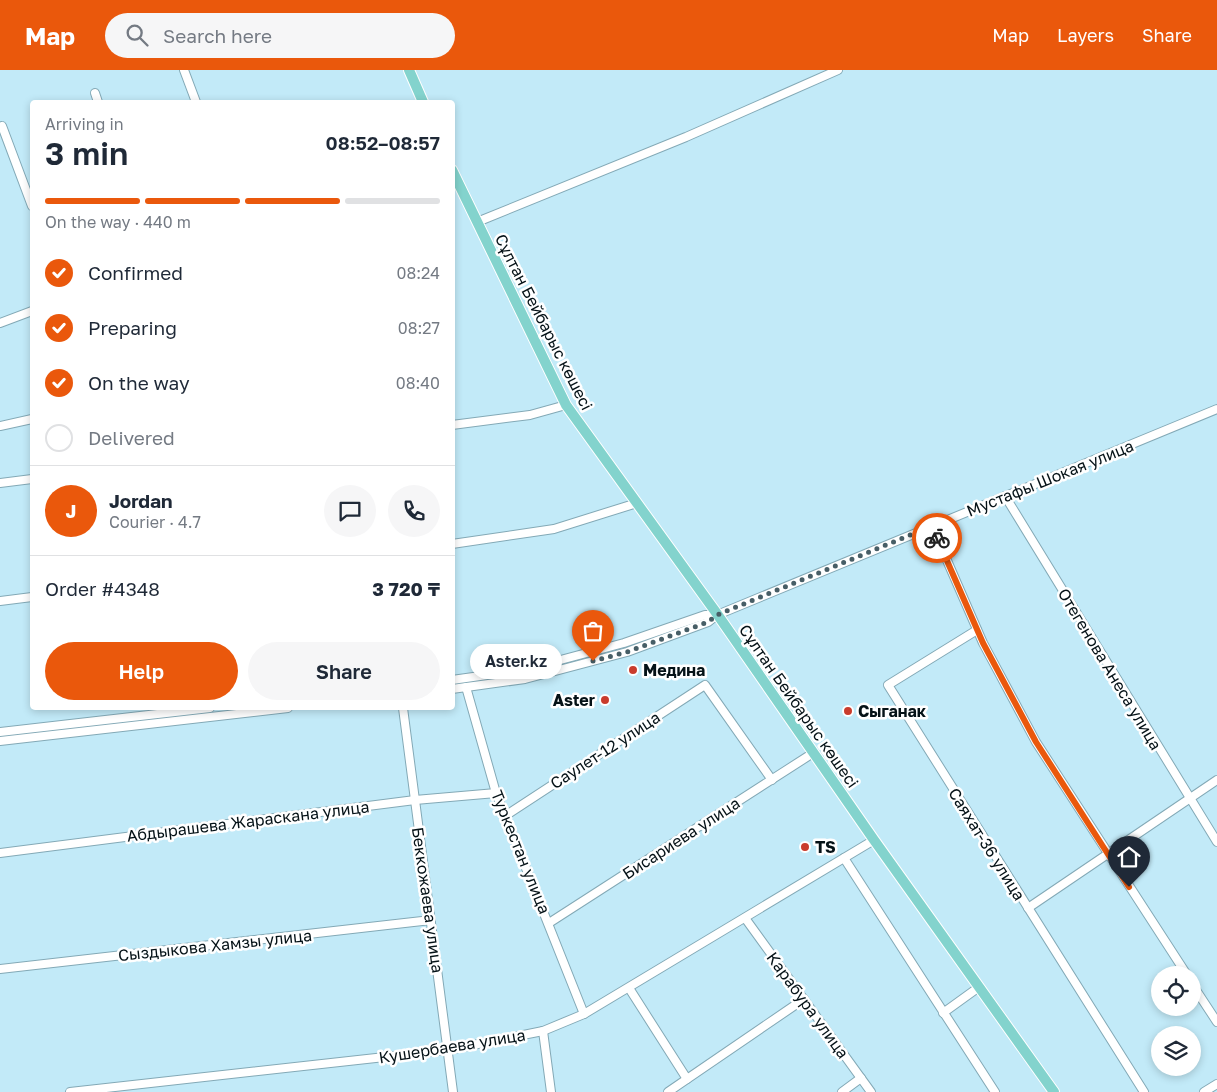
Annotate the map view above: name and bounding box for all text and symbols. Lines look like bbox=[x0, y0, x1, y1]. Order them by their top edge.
search box bbox=[105, 13, 455, 58]
text: Map bbox=[25, 21, 75, 50]
icon: search bbox=[123, 21, 151, 49]
text: Search here bbox=[163, 24, 272, 47]
text: Map bbox=[992, 24, 1029, 46]
text: Layers bbox=[1057, 24, 1114, 46]
text: Share bbox=[1142, 24, 1192, 46]
text: Arriving in bbox=[45, 114, 124, 134]
text: 08:52–08:57 bbox=[326, 131, 440, 154]
text: 3 min bbox=[45, 134, 128, 172]
text: On the way · 440 m bbox=[45, 212, 191, 232]
street label: Сұлтан Бейбарыс көшесі bbox=[491, 231, 597, 413]
icon: check bbox=[45, 259, 73, 287]
text: Confirmed bbox=[88, 261, 183, 284]
text: 08:24 bbox=[396, 263, 440, 283]
icon: check bbox=[45, 314, 73, 342]
text: Preparing bbox=[88, 316, 177, 339]
text: 08:27 bbox=[398, 318, 440, 338]
icon: check bbox=[45, 369, 73, 397]
text: On the way bbox=[88, 371, 190, 394]
text: 08:40 bbox=[396, 373, 440, 393]
text: Delivered bbox=[88, 426, 175, 449]
street label: Мустафы Шокая улица bbox=[964, 435, 1136, 521]
button: chat bbox=[324, 485, 376, 537]
button: phone bbox=[388, 485, 440, 537]
text: Jordan bbox=[109, 489, 173, 512]
text: J bbox=[66, 499, 76, 522]
text: Courier · 4.7 bbox=[109, 512, 201, 532]
courier bbox=[912, 513, 962, 563]
icon: bike bbox=[923, 524, 951, 552]
text: Order #4348 bbox=[45, 577, 160, 600]
text: 3 720 ₸ bbox=[372, 577, 440, 600]
street label: Отегенова Анеса улица bbox=[1054, 585, 1166, 753]
pin bbox=[572, 610, 614, 661]
icon: bag bbox=[579, 617, 607, 645]
street label: Сұлтан Бейбарыс көшесі bbox=[735, 620, 863, 792]
button: Help bbox=[45, 642, 238, 700]
button: Share bbox=[248, 642, 440, 700]
callout: Aster.kz bbox=[470, 644, 563, 678]
text: Aster.kz bbox=[485, 651, 547, 671]
place label: Медина bbox=[643, 660, 705, 680]
marker: Медина bbox=[627, 664, 639, 676]
place label: Aster bbox=[553, 690, 595, 710]
marker: Aster bbox=[599, 694, 611, 706]
place label: Сыганак bbox=[858, 701, 927, 721]
marker: Сыганак bbox=[842, 705, 854, 717]
street label: Саулет-12 улица bbox=[546, 707, 664, 793]
street label: Саяхат-36 улица bbox=[944, 784, 1030, 904]
street label: Туркестан улица bbox=[487, 787, 555, 917]
street label: Бисариева улица bbox=[619, 793, 743, 883]
street label: Абдырашева Жараскана улица bbox=[126, 796, 370, 846]
street label: Беккожаева улица bbox=[408, 826, 448, 974]
pin bbox=[1108, 836, 1150, 887]
place label: TS bbox=[815, 837, 836, 857]
marker: TS bbox=[799, 841, 811, 853]
icon: home bbox=[1115, 843, 1143, 871]
street label: Сыздыкова Хамзы улица bbox=[117, 925, 313, 965]
street label: Карабура улица bbox=[763, 948, 853, 1062]
map controls bbox=[1151, 966, 1201, 1076]
button: locate bbox=[1151, 966, 1201, 1016]
street label: Кушербаева улица bbox=[377, 1025, 527, 1067]
button: layers bbox=[1151, 1026, 1201, 1076]

